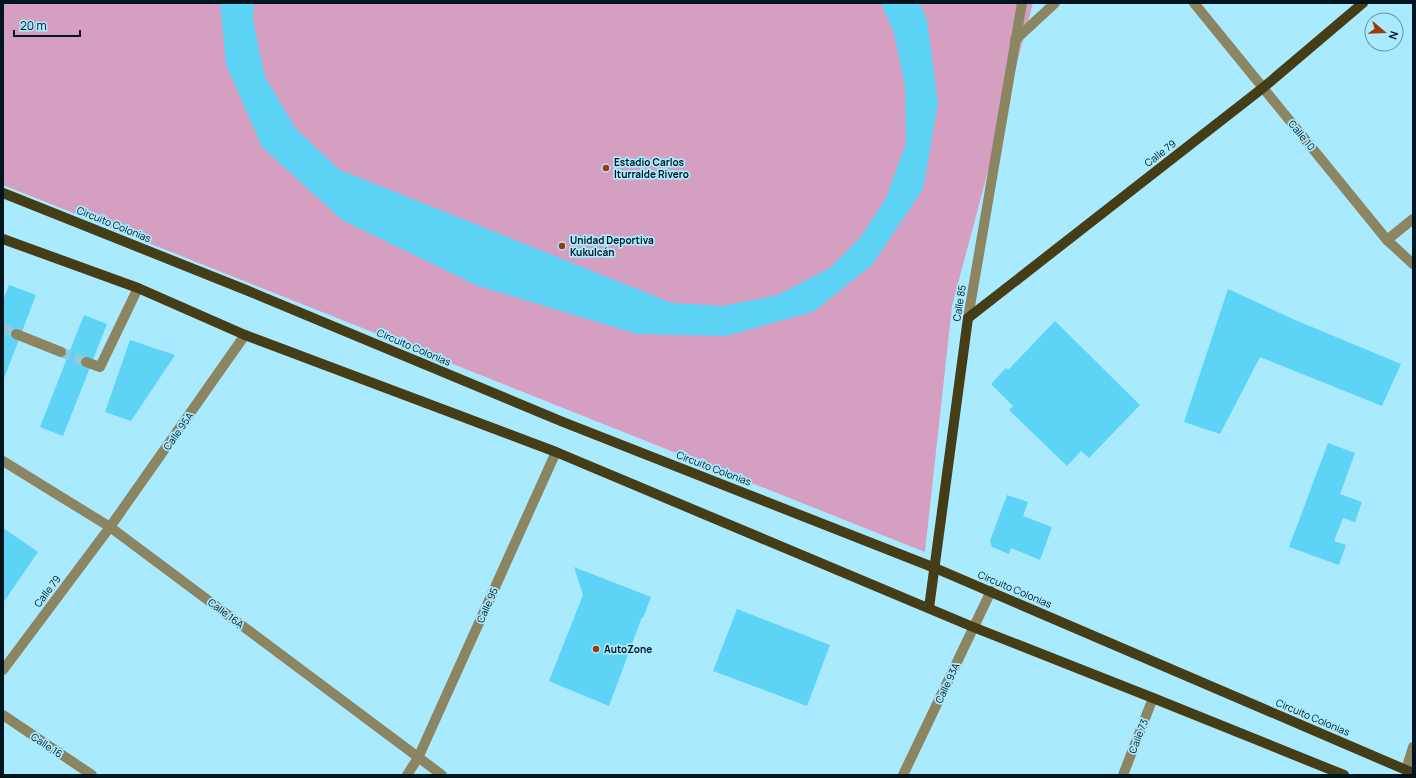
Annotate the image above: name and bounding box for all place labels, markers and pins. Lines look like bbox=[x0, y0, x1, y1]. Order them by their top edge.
place label: Estadio Carlos Iturralde Rivero bbox=[614, 155, 689, 181]
marker: Estadio Carlos Iturralde Rivero bbox=[601, 163, 611, 173]
place label: Unidad Deportiva Kukulcán bbox=[570, 233, 654, 259]
marker: Unidad Deportiva Kukulcán bbox=[557, 241, 567, 251]
place label: AutoZone bbox=[604, 642, 652, 656]
marker: AutoZone bbox=[591, 644, 601, 654]

